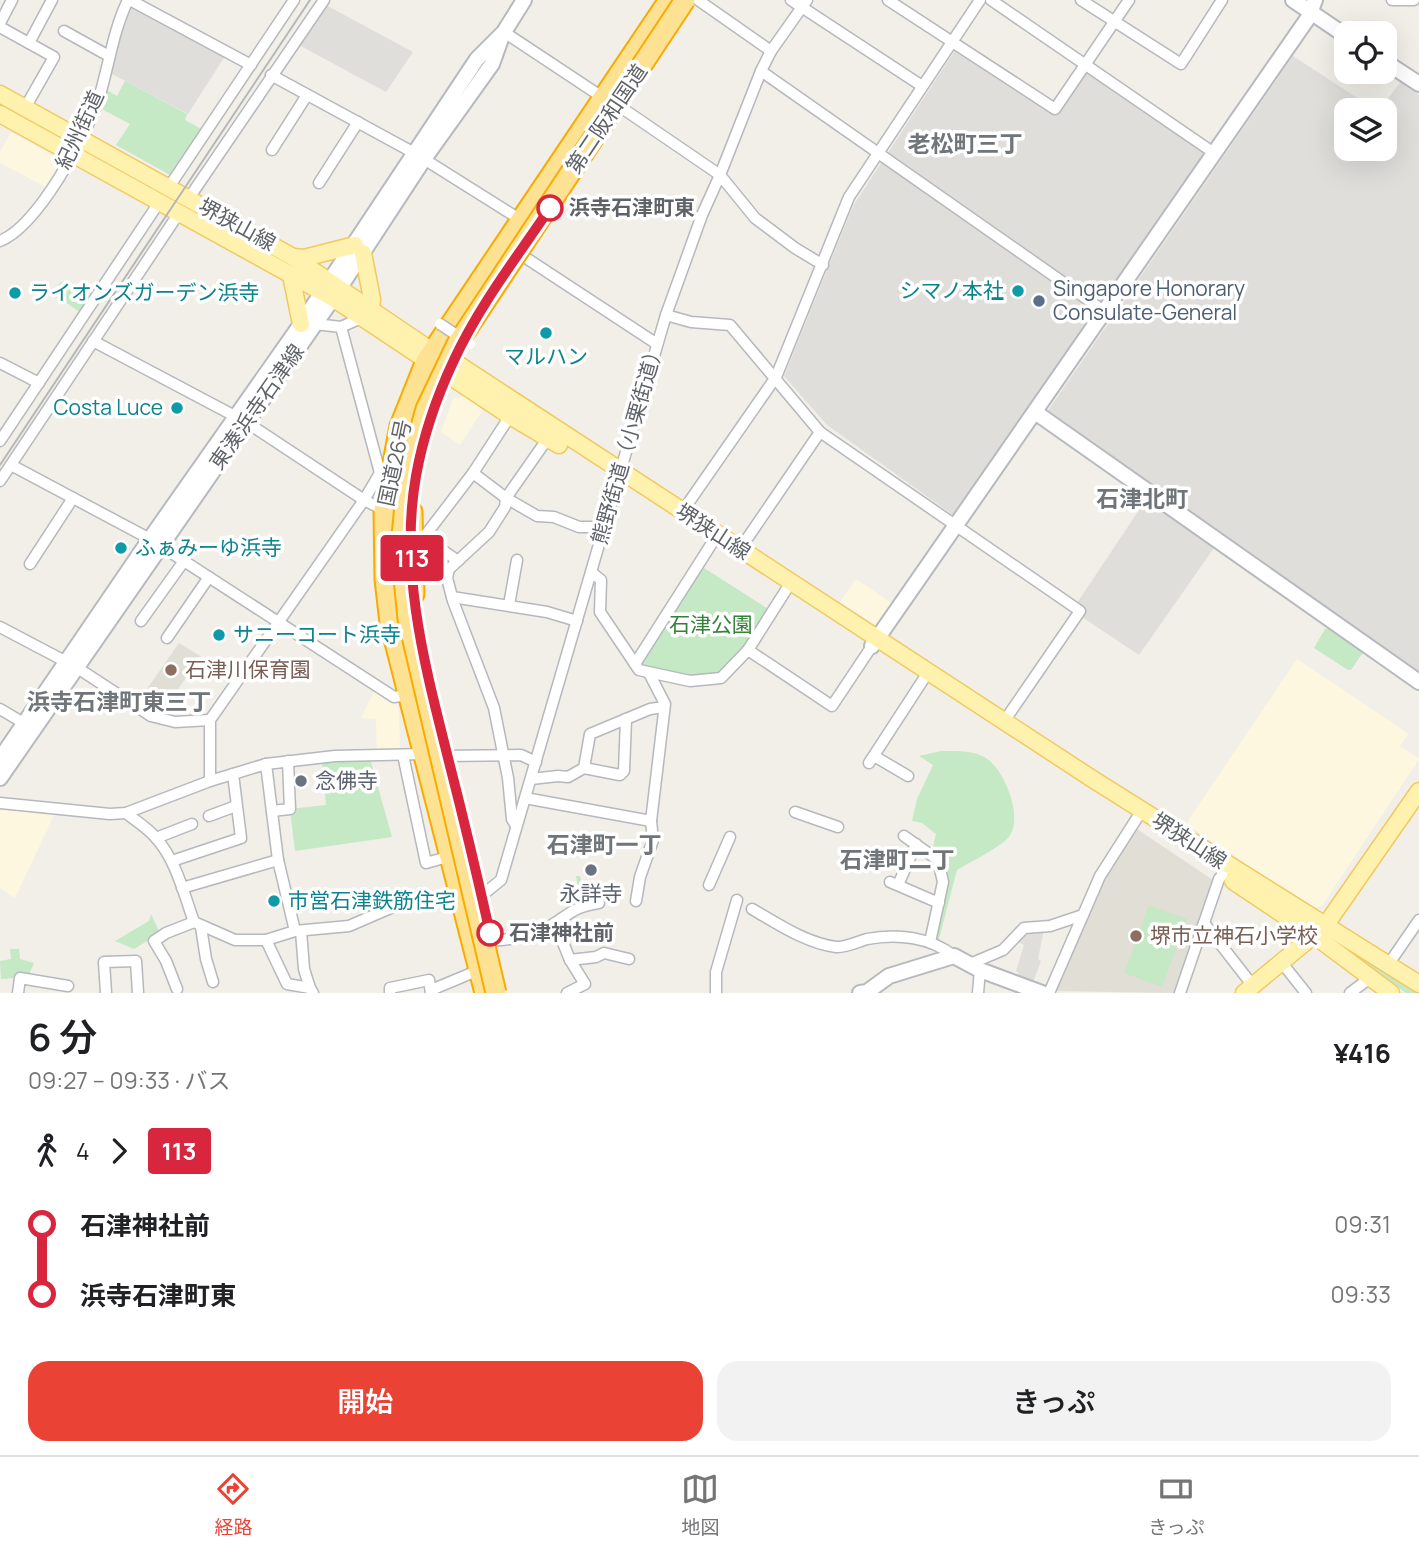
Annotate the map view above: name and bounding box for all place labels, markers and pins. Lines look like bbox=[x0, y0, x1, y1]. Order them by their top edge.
place label: 浜寺石津町東 bbox=[569, 193, 695, 221]
marker: 浜寺石津町東 bbox=[537, 195, 563, 221]
place label: Singapore Honorary Consulate-General bbox=[1053, 274, 1245, 326]
place label: シマノ本社 bbox=[900, 276, 1004, 304]
place label: ライオンズガーデン浜寺 bbox=[29, 278, 260, 306]
marker: シマノ本社 bbox=[1010, 283, 1026, 299]
marker: ライオンズガーデン浜寺 bbox=[7, 285, 23, 301]
marker: Singapore Honorary Consulate-General bbox=[1031, 293, 1047, 309]
marker: マルハン bbox=[538, 325, 554, 341]
place label: マルハン bbox=[504, 342, 588, 370]
place label: Costa Luce bbox=[54, 393, 163, 421]
marker: Costa Luce bbox=[169, 400, 185, 416]
place label: ふぁみーゆ浜寺 bbox=[135, 533, 282, 561]
marker: ふぁみーゆ浜寺 bbox=[113, 540, 129, 556]
place label: サニーコート浜寺 bbox=[233, 620, 401, 648]
marker: サニーコート浜寺 bbox=[211, 627, 227, 643]
place label: 石津川保育園 bbox=[185, 655, 311, 683]
marker: 石津川保育園 bbox=[163, 662, 179, 678]
place label: 念佛寺 bbox=[315, 766, 378, 794]
marker: 念佛寺 bbox=[293, 773, 309, 789]
marker: 永詳寺 bbox=[583, 862, 599, 878]
place label: 永詳寺 bbox=[560, 879, 623, 907]
place label: 市営石津鉄筋住宅 bbox=[288, 886, 456, 914]
marker: 市営石津鉄筋住宅 bbox=[266, 893, 282, 909]
place label: 石津神社前 bbox=[509, 918, 614, 946]
marker: 石津神社前 bbox=[477, 920, 503, 946]
place label: 堺市立神石小学校 bbox=[1150, 921, 1318, 949]
marker: 堺市立神石小学校 bbox=[1128, 928, 1144, 944]

